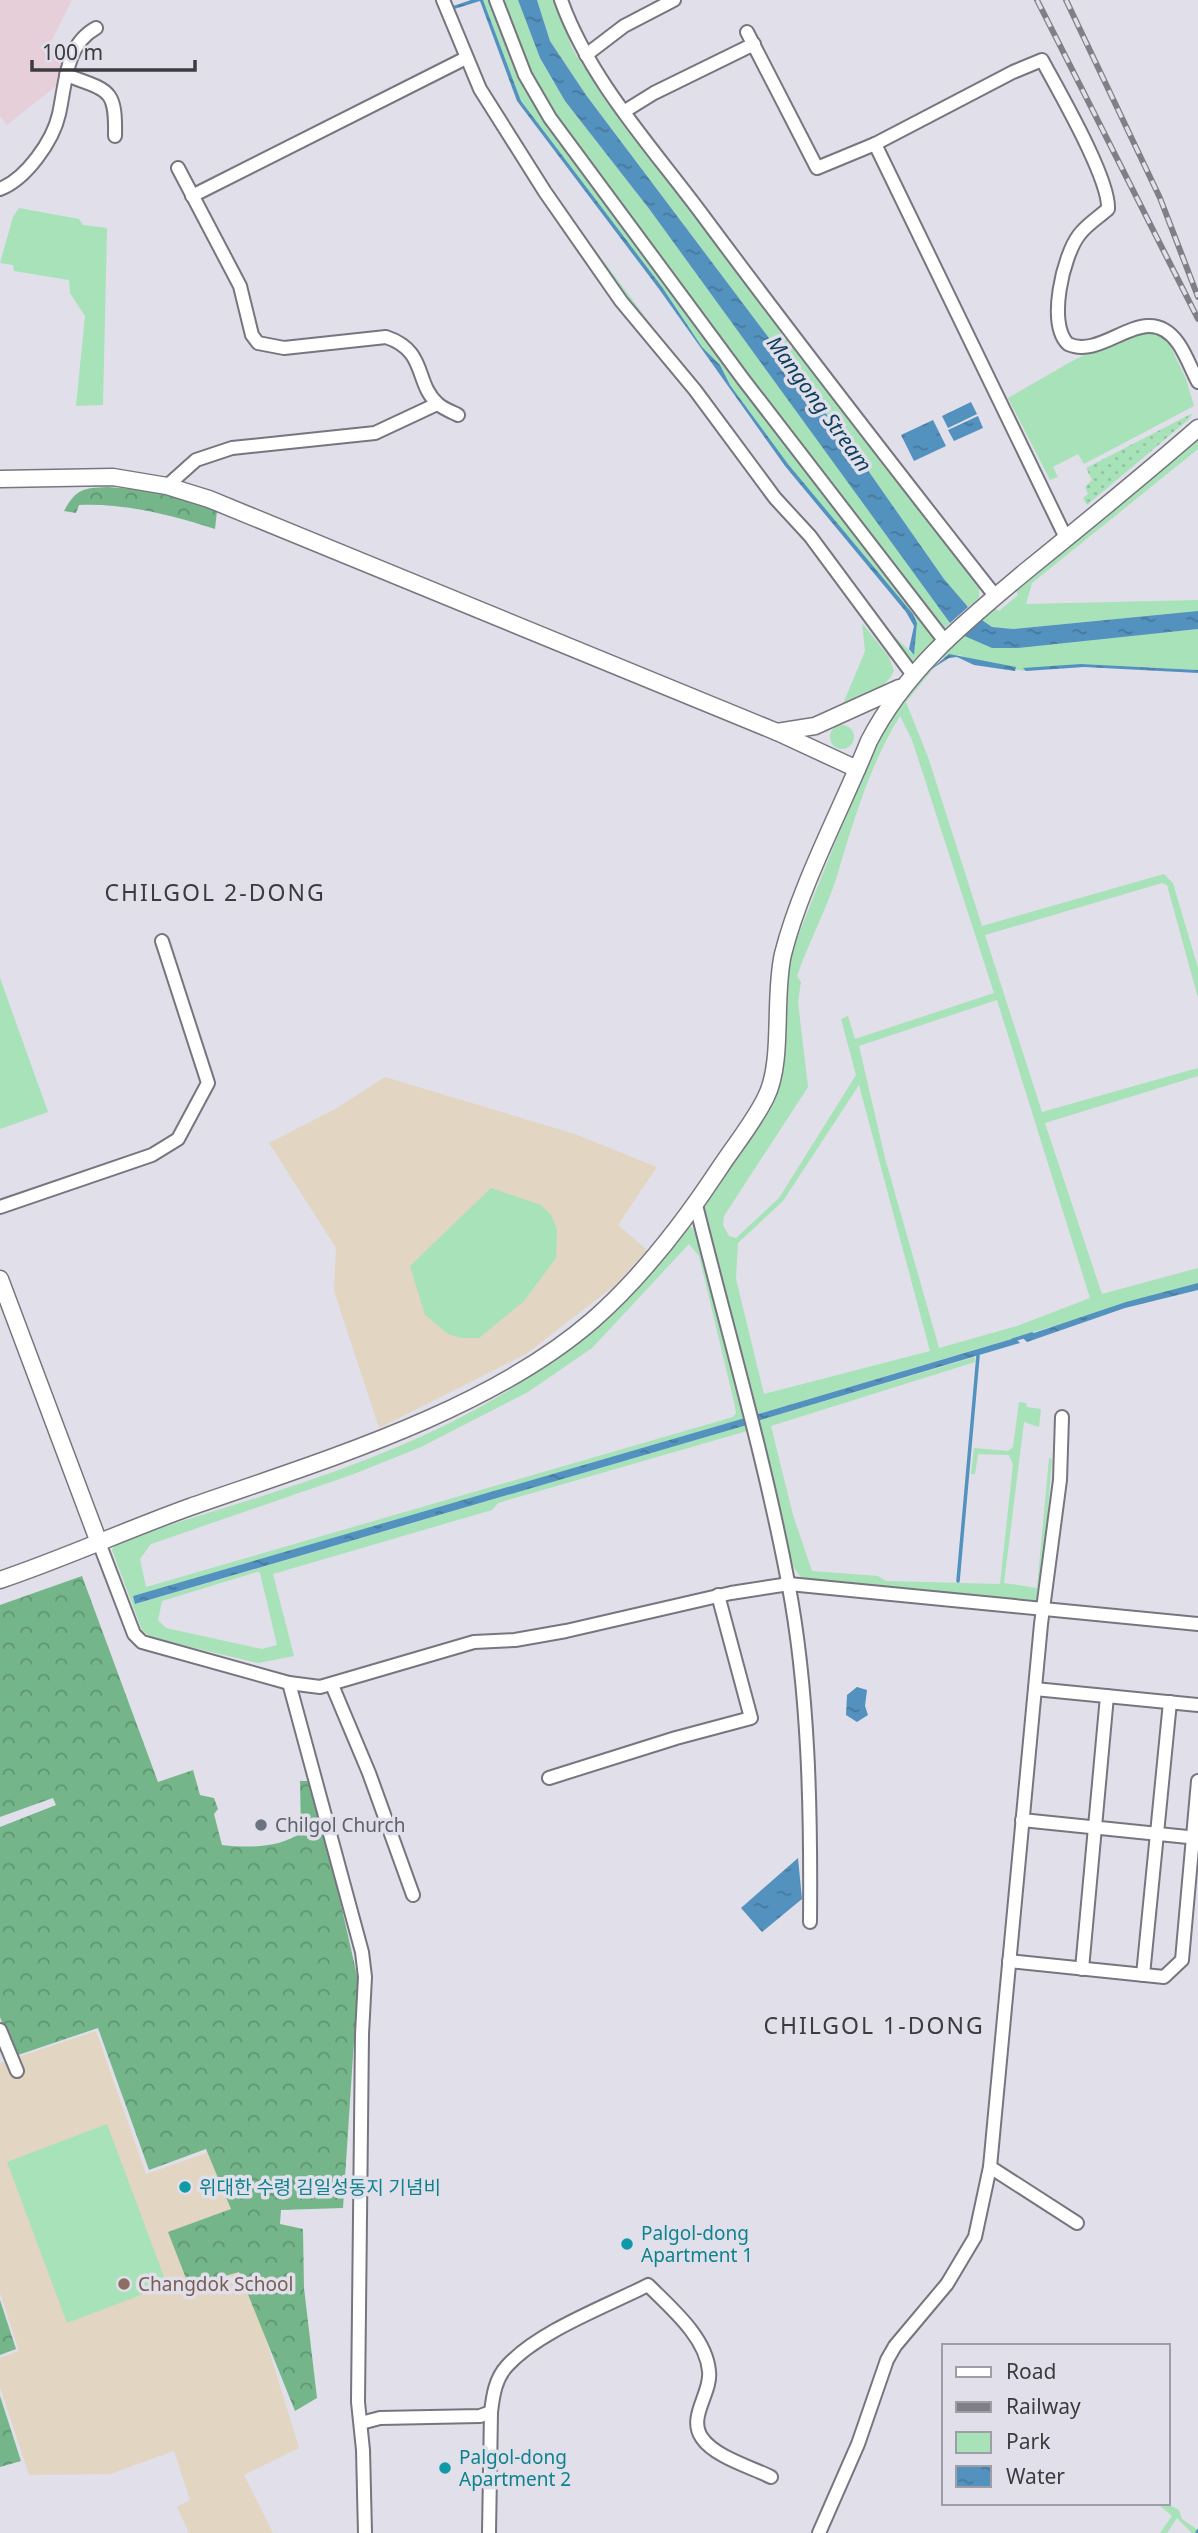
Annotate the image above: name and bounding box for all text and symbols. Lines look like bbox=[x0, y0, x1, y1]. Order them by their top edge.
scale bar bbox=[32, 28, 194, 72]
text: 100 m bbox=[42, 38, 103, 66]
water label: Mangong Stream bbox=[761, 330, 879, 477]
district label: CHILGOL 2-DONG bbox=[104, 876, 326, 908]
place label: Chilgol Church bbox=[275, 1812, 405, 1838]
marker: Chilgol Church bbox=[253, 1817, 269, 1833]
district label: CHILGOL 1-DONG bbox=[763, 2009, 985, 2041]
place label: 위대한 수령 김일성동지 기념비 bbox=[199, 2174, 441, 2200]
marker: 위대한 수령 김일성동지 기념비 bbox=[177, 2179, 193, 2195]
place label: Palgol-dong Apartment 1 bbox=[641, 2220, 753, 2268]
marker: Palgol-dong Apartment 1 bbox=[619, 2236, 635, 2252]
place label: Changdok School bbox=[138, 2271, 293, 2297]
marker: Changdok School bbox=[116, 2276, 132, 2292]
legend bbox=[942, 2344, 1170, 2505]
text: Road bbox=[1006, 2357, 1056, 2385]
text: Railway bbox=[1006, 2392, 1081, 2420]
text: Park bbox=[1006, 2427, 1051, 2455]
place label: Palgol-dong Apartment 2 bbox=[459, 2444, 571, 2492]
marker: Palgol-dong Apartment 2 bbox=[437, 2460, 453, 2476]
text: Water bbox=[1006, 2462, 1065, 2490]

